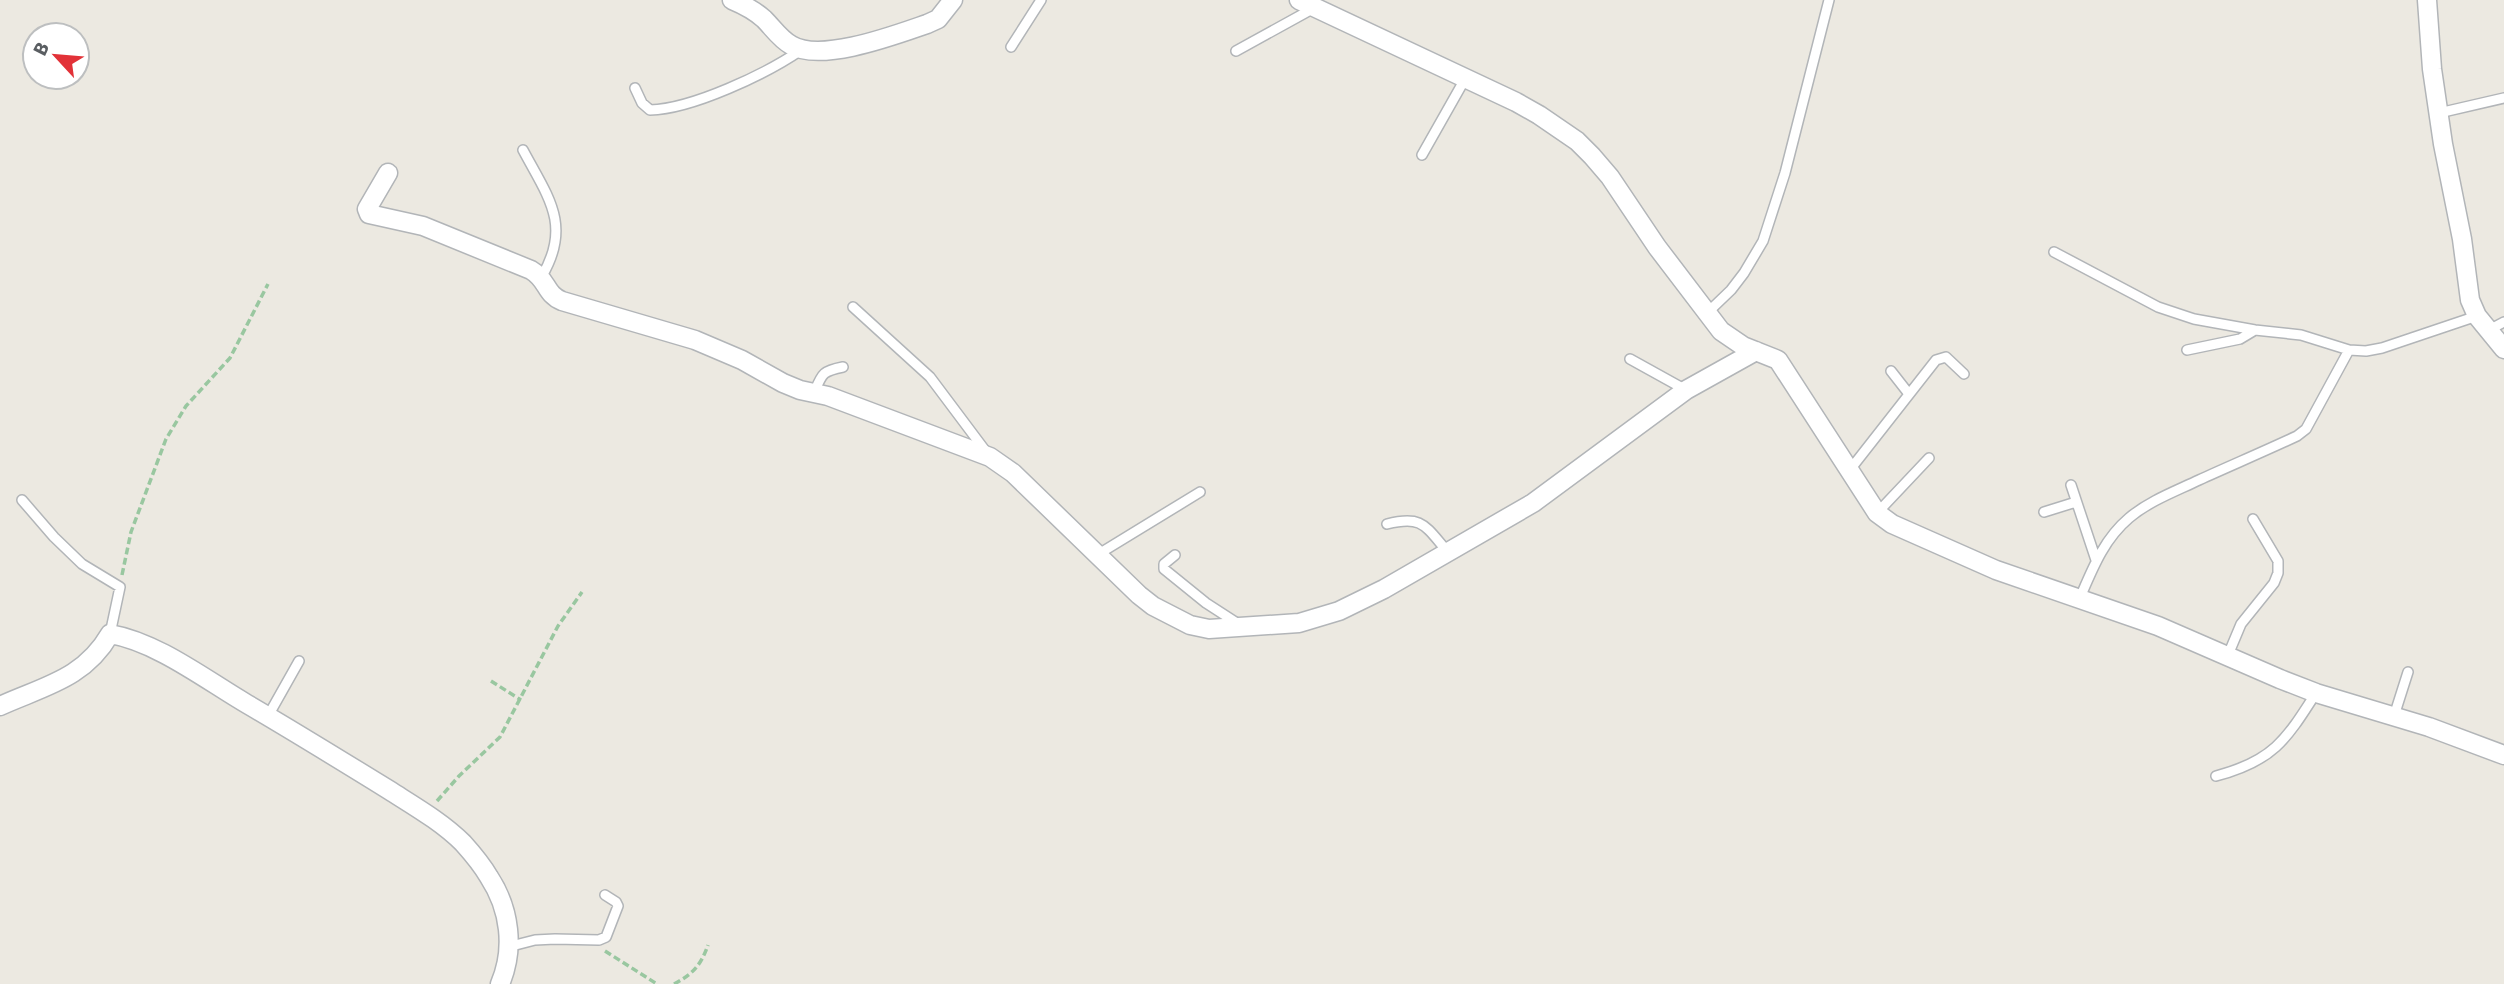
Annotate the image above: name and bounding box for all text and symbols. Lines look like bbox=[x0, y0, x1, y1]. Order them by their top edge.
north arrow bbox=[21, 21, 91, 91]
text: B bbox=[28, 38, 54, 59]

